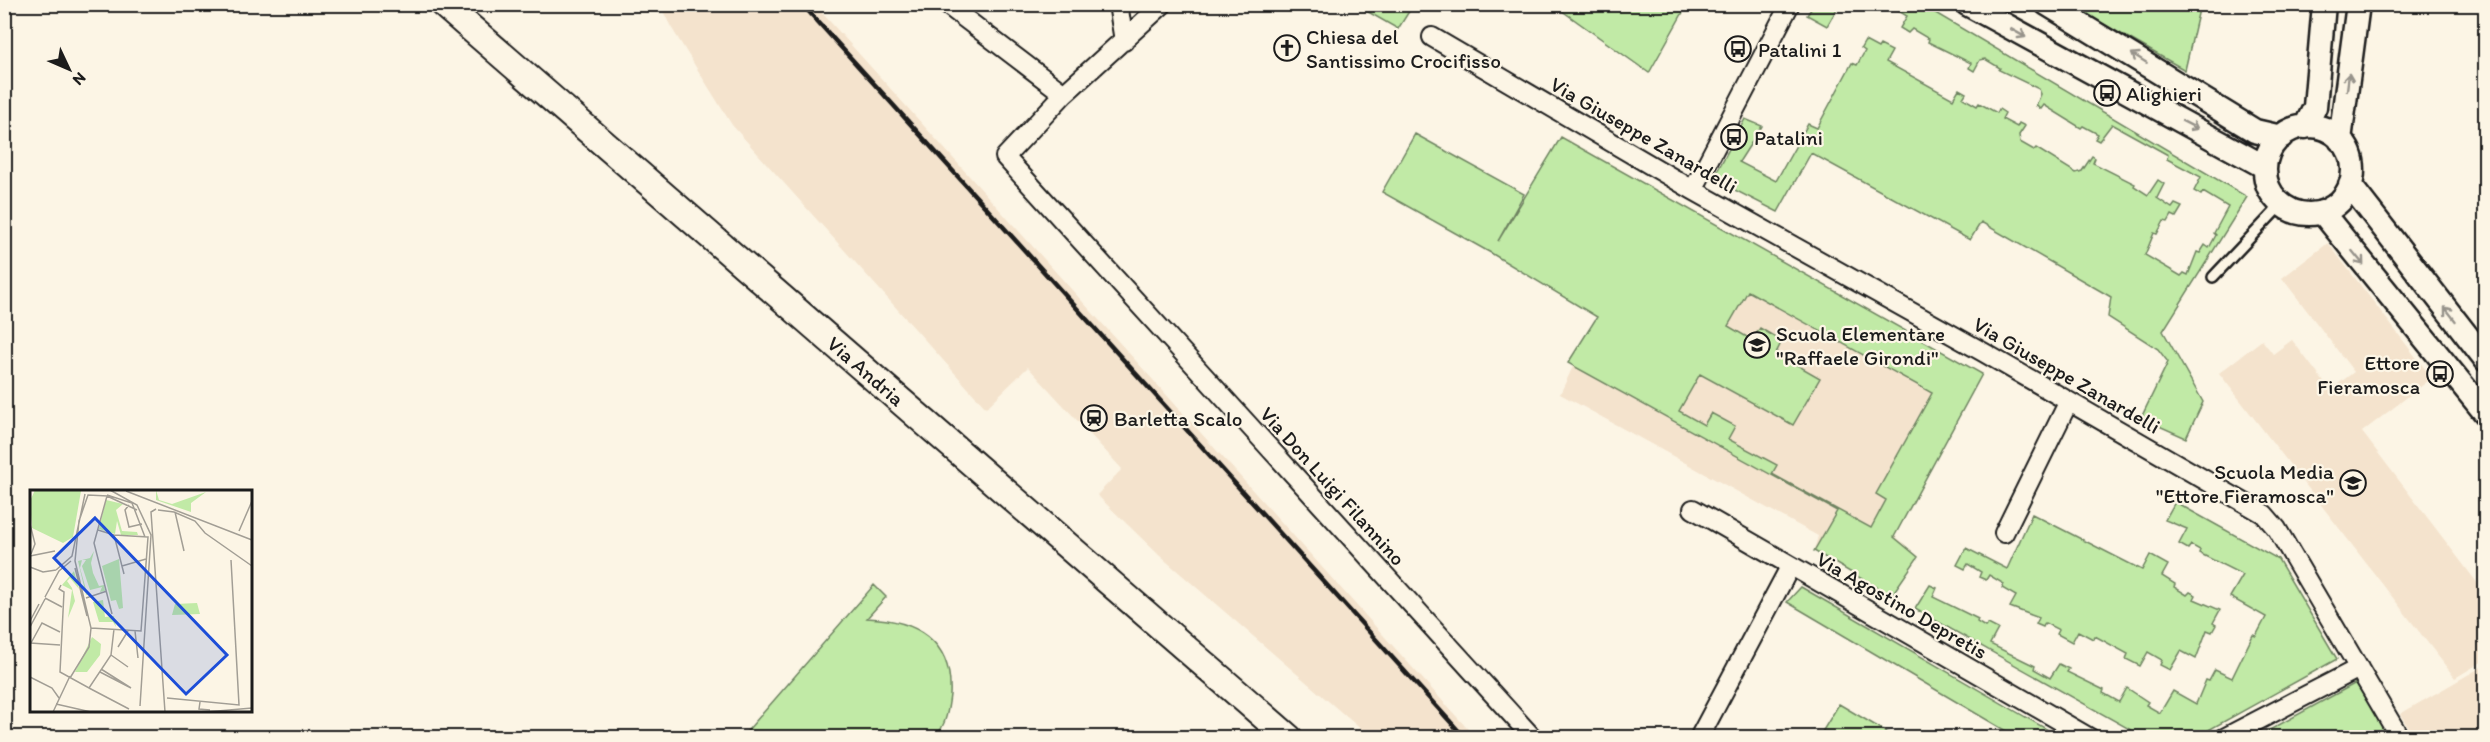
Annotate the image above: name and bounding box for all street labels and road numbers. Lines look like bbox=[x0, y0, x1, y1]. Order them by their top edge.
street label: Via Giuseppe Zanardelli bbox=[1546, 71, 1742, 199]
street label: Via Giuseppe Zanardelli bbox=[1969, 311, 2165, 439]
street label: Via Andria bbox=[822, 331, 910, 411]
street label: Via Don Luigi Filannino bbox=[1255, 401, 1411, 571]
street label: Via Agostino Depretis bbox=[1812, 546, 1992, 664]

